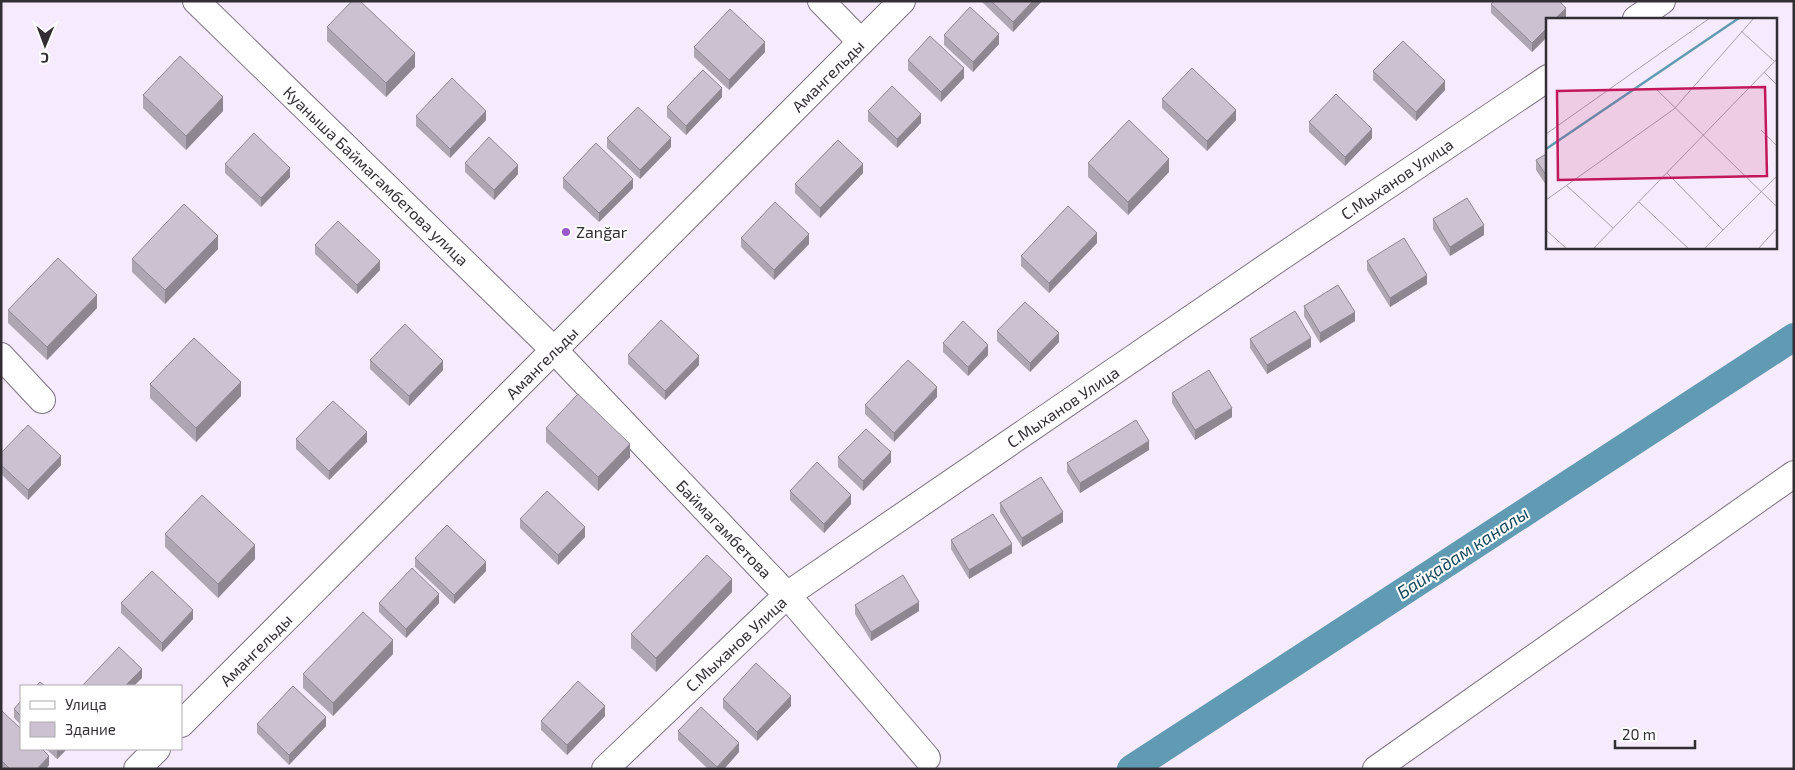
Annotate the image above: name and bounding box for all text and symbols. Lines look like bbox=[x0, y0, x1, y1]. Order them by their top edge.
inset map bbox=[1546, 18, 1778, 249]
north arrow bbox=[20, 20, 70, 70]
street label: Амангельды bbox=[788, 36, 868, 116]
text: С bbox=[40, 50, 49, 67]
street label: Куаныша Баймагамбетова улица bbox=[279, 82, 473, 270]
street label: С.Мыханов Улица bbox=[1337, 134, 1456, 223]
place label: Zanğar bbox=[576, 222, 628, 241]
marker: Zanğar bbox=[560, 226, 572, 238]
street label: Амангельды bbox=[502, 323, 582, 403]
street label: С.Мыханов Улица bbox=[1003, 362, 1122, 451]
street label: Баймагамбетова bbox=[673, 476, 776, 582]
water label: Байқадам каналы bbox=[1392, 501, 1533, 603]
street label: С.Мыханов Улица bbox=[681, 592, 790, 695]
street label: Амангельды bbox=[216, 610, 296, 690]
legend bbox=[20, 685, 182, 750]
text: Улица bbox=[65, 695, 107, 713]
scale bar bbox=[1615, 718, 1695, 750]
text: Здание bbox=[65, 720, 116, 738]
text: 20 m bbox=[1622, 725, 1656, 743]

